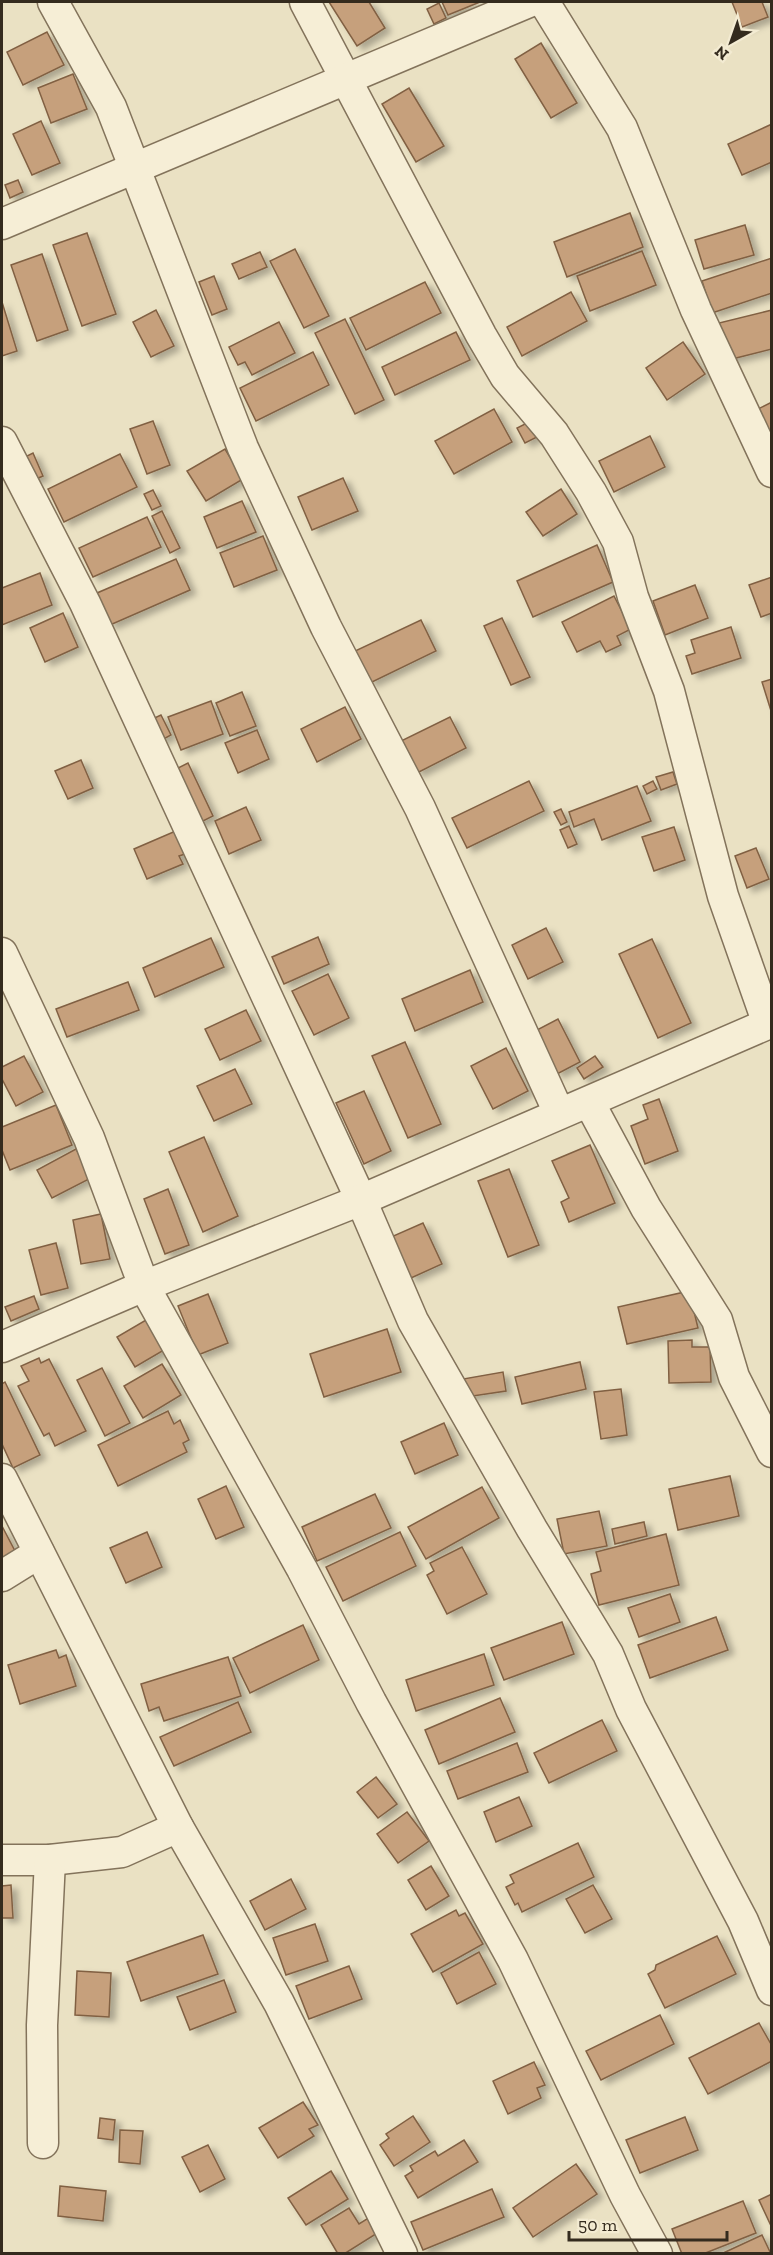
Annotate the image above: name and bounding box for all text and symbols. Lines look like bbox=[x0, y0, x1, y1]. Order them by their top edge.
north arrow bbox=[701, 12, 761, 72]
text: N bbox=[711, 42, 732, 64]
scale bar bbox=[569, 2204, 726, 2242]
text: 50 m bbox=[578, 2214, 618, 2236]

